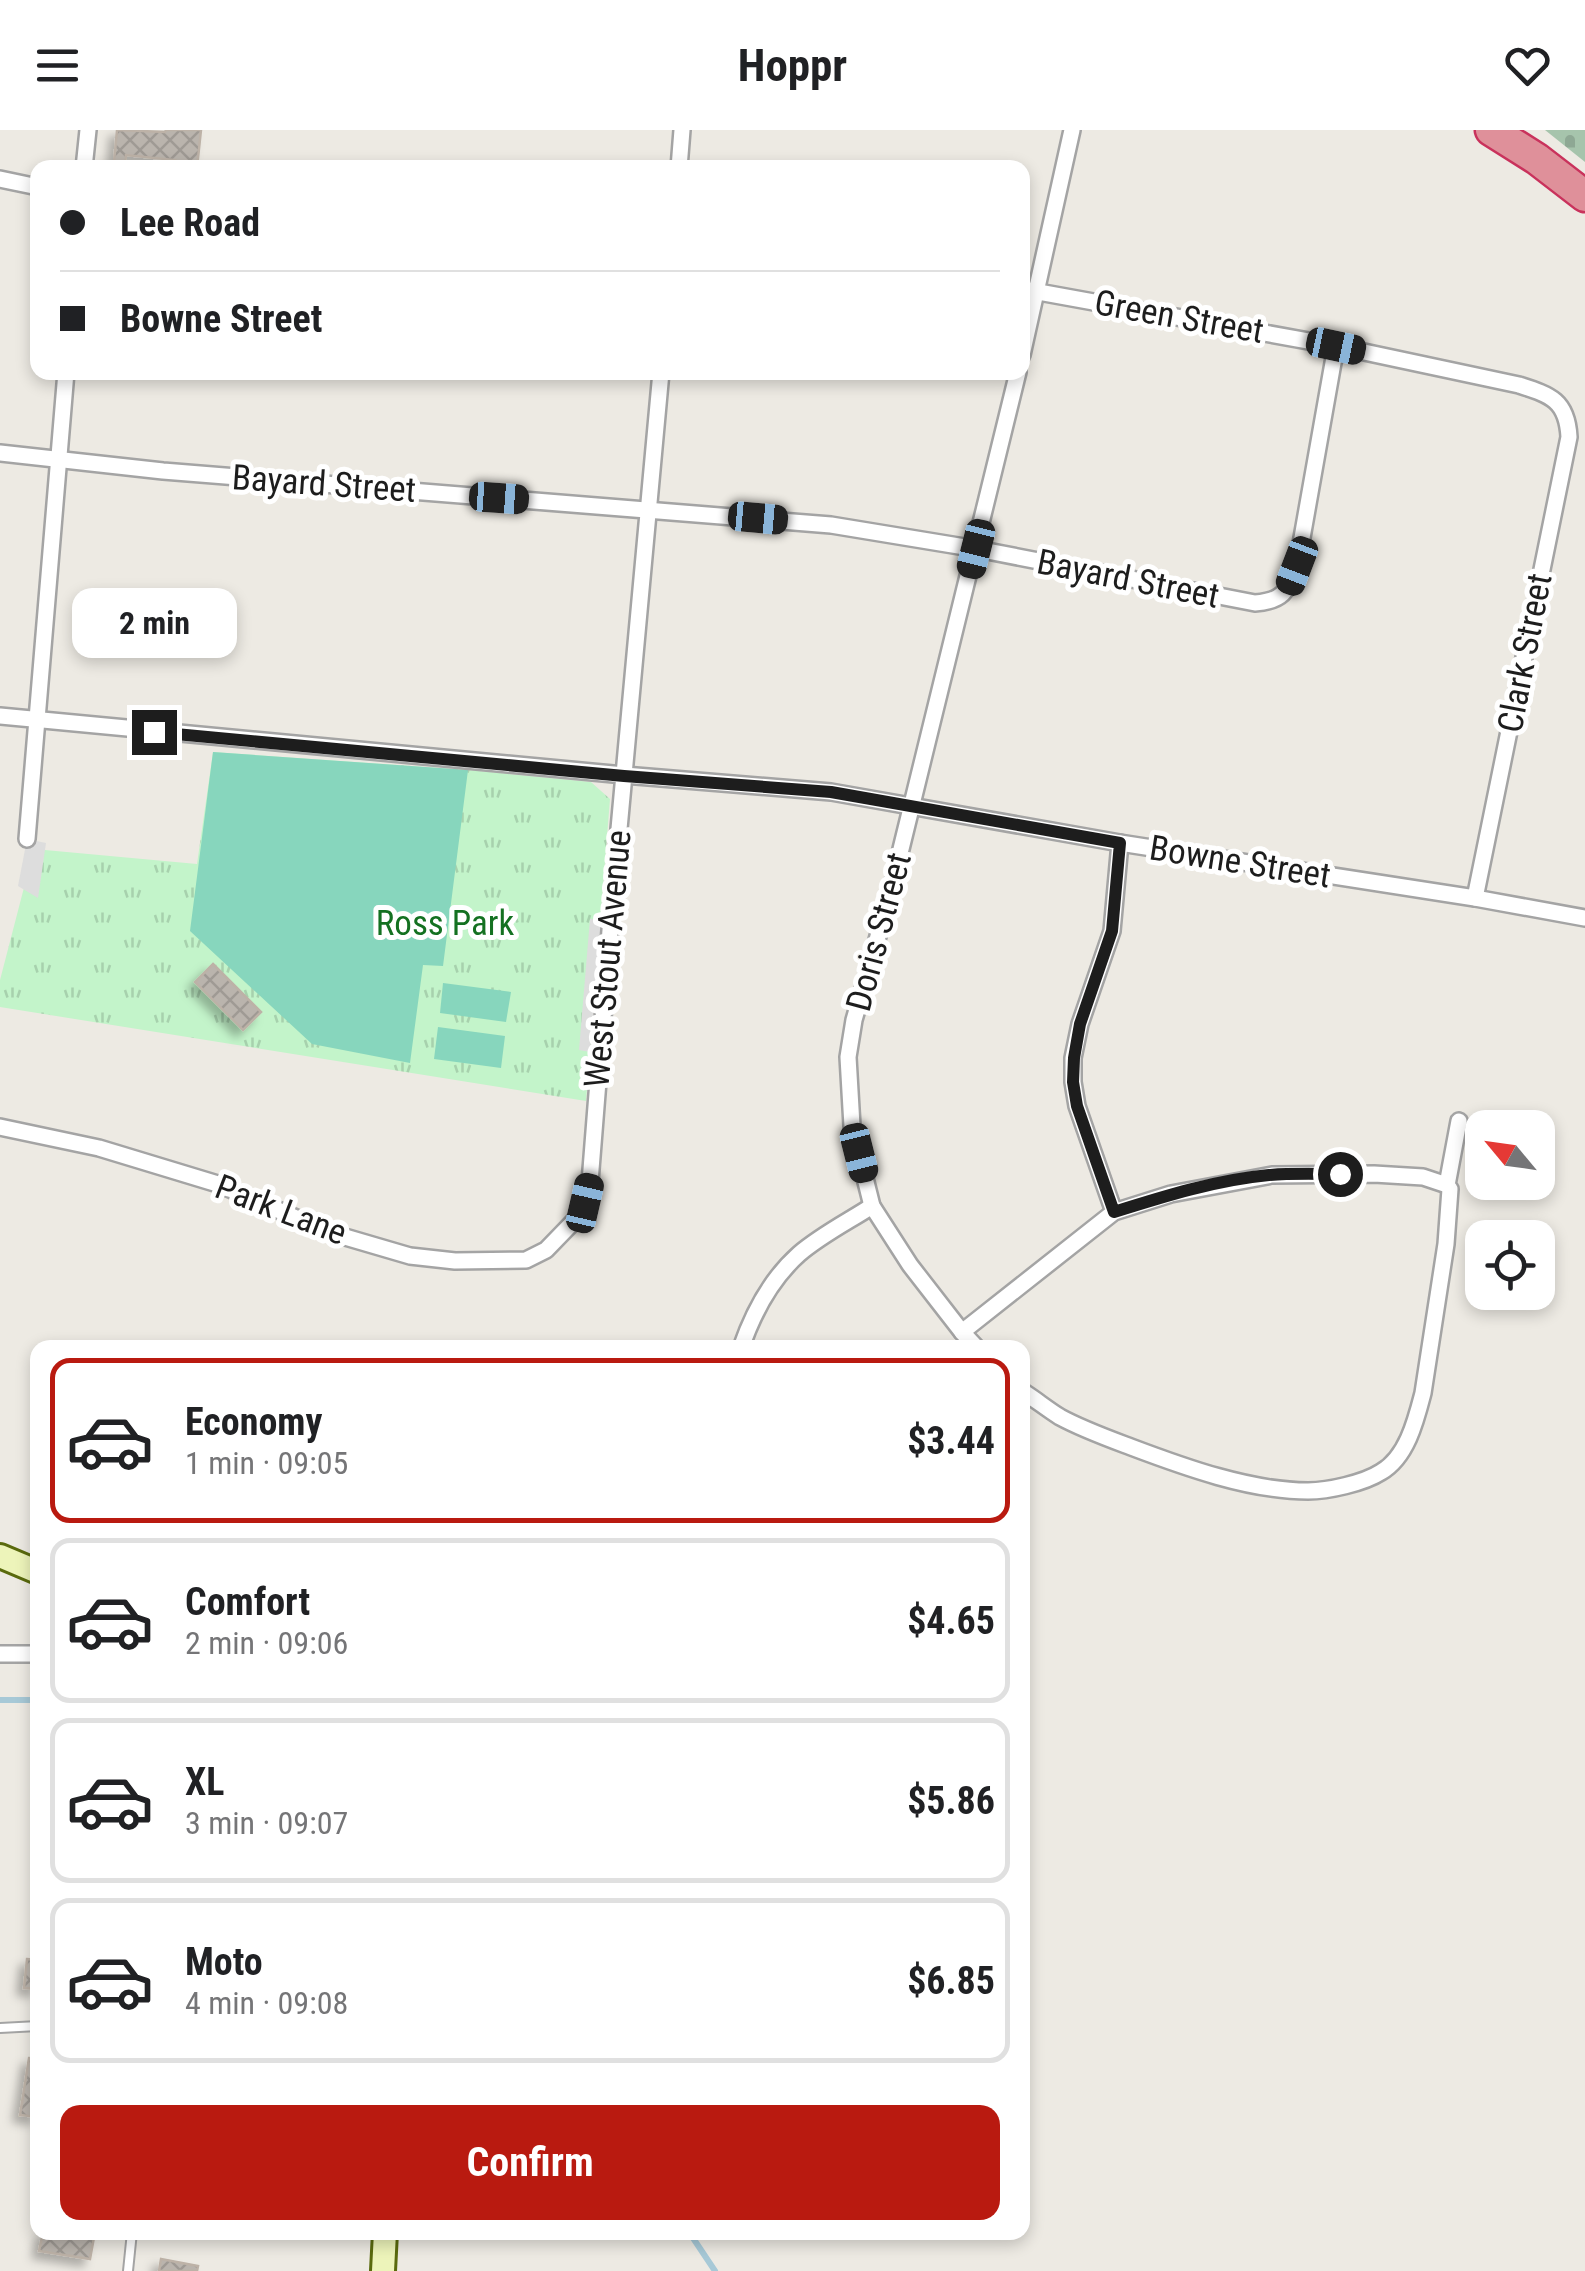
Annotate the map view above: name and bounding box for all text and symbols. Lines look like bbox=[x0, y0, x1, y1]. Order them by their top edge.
icon: menu bbox=[30, 38, 85, 93]
icon: heart bbox=[1500, 38, 1555, 93]
text: Hoppr bbox=[738, 39, 847, 92]
text: Lee Road bbox=[120, 201, 260, 245]
street label: Green Street bbox=[1091, 282, 1267, 352]
text: Bowne Street bbox=[120, 297, 322, 341]
car bbox=[1304, 325, 1368, 367]
street label: Bayard Street bbox=[231, 457, 417, 511]
car bbox=[468, 481, 530, 515]
car bbox=[727, 500, 789, 536]
car bbox=[954, 516, 998, 582]
car bbox=[1272, 533, 1322, 599]
street label: Bayard Street bbox=[1034, 541, 1222, 617]
street label: Clark Street bbox=[1490, 570, 1560, 736]
callout: 2 min bbox=[72, 587, 236, 657]
text: 2 min bbox=[119, 604, 190, 642]
route end bbox=[132, 710, 177, 755]
street label: Bowne Street bbox=[1147, 827, 1333, 897]
street label: West Stout Avenue bbox=[576, 828, 640, 1090]
street label: Doris Street bbox=[838, 848, 920, 1016]
park label: Ross Park bbox=[376, 903, 514, 944]
north arrow bbox=[1465, 1110, 1555, 1200]
map controls bbox=[1465, 1110, 1555, 1310]
car bbox=[837, 1120, 881, 1186]
route start bbox=[1318, 1152, 1363, 1197]
street label: Park Lane bbox=[210, 1166, 352, 1254]
car bbox=[564, 1170, 606, 1236]
button: locate bbox=[1465, 1220, 1555, 1310]
icon: car bbox=[65, 1396, 155, 1486]
text: Economy bbox=[185, 1400, 322, 1444]
text: $3.44 bbox=[907, 1419, 995, 1463]
text: 1 min · 09:05 bbox=[185, 1444, 348, 1482]
icon: car bbox=[65, 1576, 155, 1666]
text: Comfort bbox=[185, 1580, 310, 1624]
text: $4.65 bbox=[907, 1599, 995, 1643]
text: 2 min · 09:06 bbox=[185, 1624, 348, 1662]
icon: car bbox=[65, 1756, 155, 1846]
text: XL bbox=[185, 1760, 224, 1804]
text: $5.86 bbox=[907, 1779, 995, 1823]
text: 3 min · 09:07 bbox=[185, 1804, 348, 1842]
icon: car bbox=[65, 1936, 155, 2026]
text: Moto bbox=[185, 1940, 263, 1984]
text: $6.85 bbox=[907, 1959, 995, 2003]
text: 4 min · 09:08 bbox=[185, 1984, 348, 2022]
button: Confirm bbox=[60, 2105, 1000, 2220]

